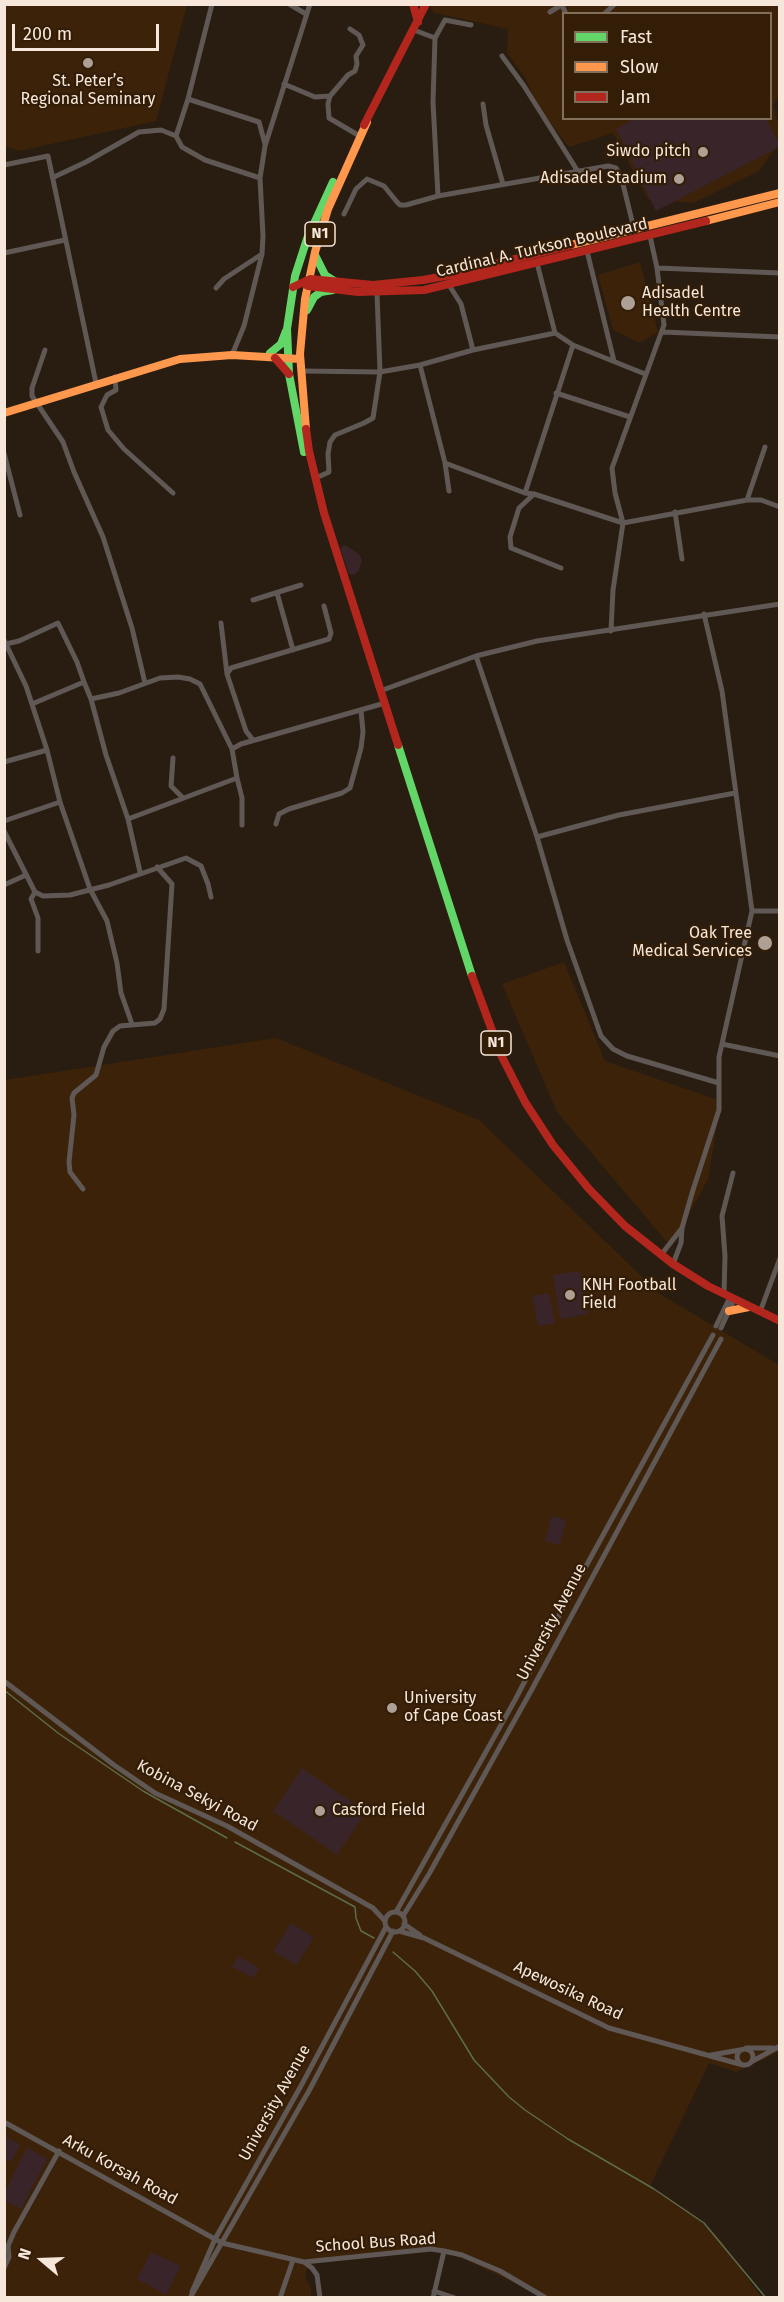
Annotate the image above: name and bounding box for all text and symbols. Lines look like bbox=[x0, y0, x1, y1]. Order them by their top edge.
scale bar bbox=[15, 12, 162, 50]
legend bbox=[562, 12, 772, 120]
text: 200 m bbox=[23, 23, 72, 45]
text: Fast bbox=[620, 26, 652, 48]
marker: St. Peter’s Regional Seminary bbox=[81, 56, 95, 70]
text: Slow bbox=[620, 56, 658, 78]
place label: St. Peter’s Regional Seminary bbox=[21, 72, 155, 110]
text: Jam bbox=[620, 86, 651, 108]
place label: Siwdo pitch bbox=[607, 142, 691, 162]
marker: Siwdo pitch bbox=[696, 145, 710, 159]
place label: Adisadel Stadium bbox=[540, 169, 667, 189]
marker: Adisadel Stadium bbox=[672, 172, 686, 186]
street label: Cardinal A. Turkson Boulevard bbox=[434, 214, 650, 282]
road number: N1 bbox=[305, 222, 335, 246]
place label: Adisadel Health Centre bbox=[642, 284, 741, 322]
marker: Adisadel Health Centre bbox=[619, 294, 637, 312]
place label: Oak Tree Medical Services bbox=[632, 924, 752, 962]
marker: Oak Tree Medical Services bbox=[756, 934, 774, 952]
road number: N1 bbox=[481, 1031, 511, 1055]
place label: KNH Football Field bbox=[582, 1276, 676, 1314]
marker: KNH Football Field bbox=[563, 1288, 577, 1302]
street label: University Avenue bbox=[513, 1560, 591, 1684]
place label: University of Cape Coast bbox=[404, 1689, 503, 1727]
marker: University of Cape Coast bbox=[385, 1701, 399, 1715]
street label: Kobina Sekyi Road bbox=[133, 1756, 261, 1836]
place label: Casford Field bbox=[332, 1801, 426, 1821]
marker: Casford Field bbox=[313, 1804, 327, 1818]
street label: Apewosika Road bbox=[510, 1957, 626, 2025]
street label: University Avenue bbox=[235, 2042, 315, 2164]
street label: Arku Korsah Road bbox=[59, 2131, 181, 2209]
street label: School Bus Road bbox=[315, 2229, 437, 2257]
north arrow bbox=[12, 2230, 72, 2290]
text: N bbox=[14, 2246, 35, 2262]

